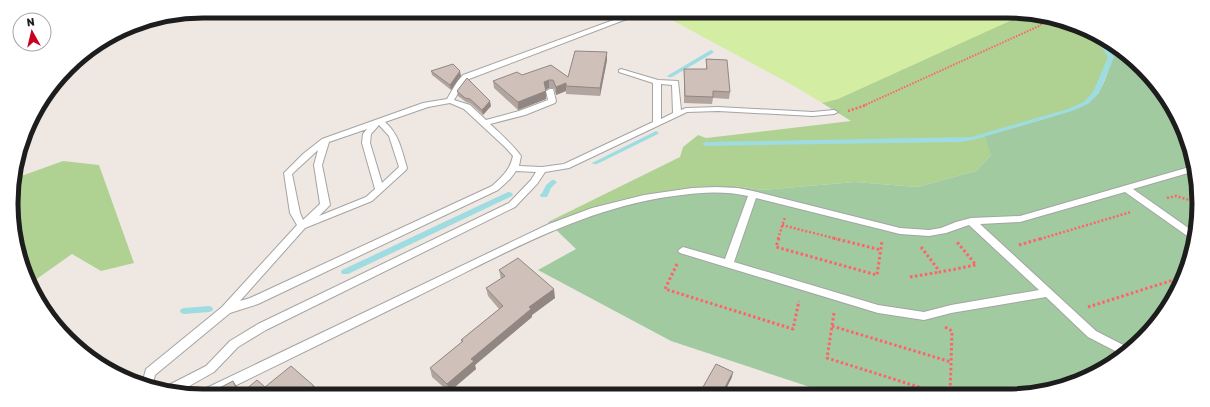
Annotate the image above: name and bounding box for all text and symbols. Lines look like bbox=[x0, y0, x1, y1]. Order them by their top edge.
north arrow bbox=[12, 12, 52, 52]
text: N bbox=[26, 16, 36, 30]

